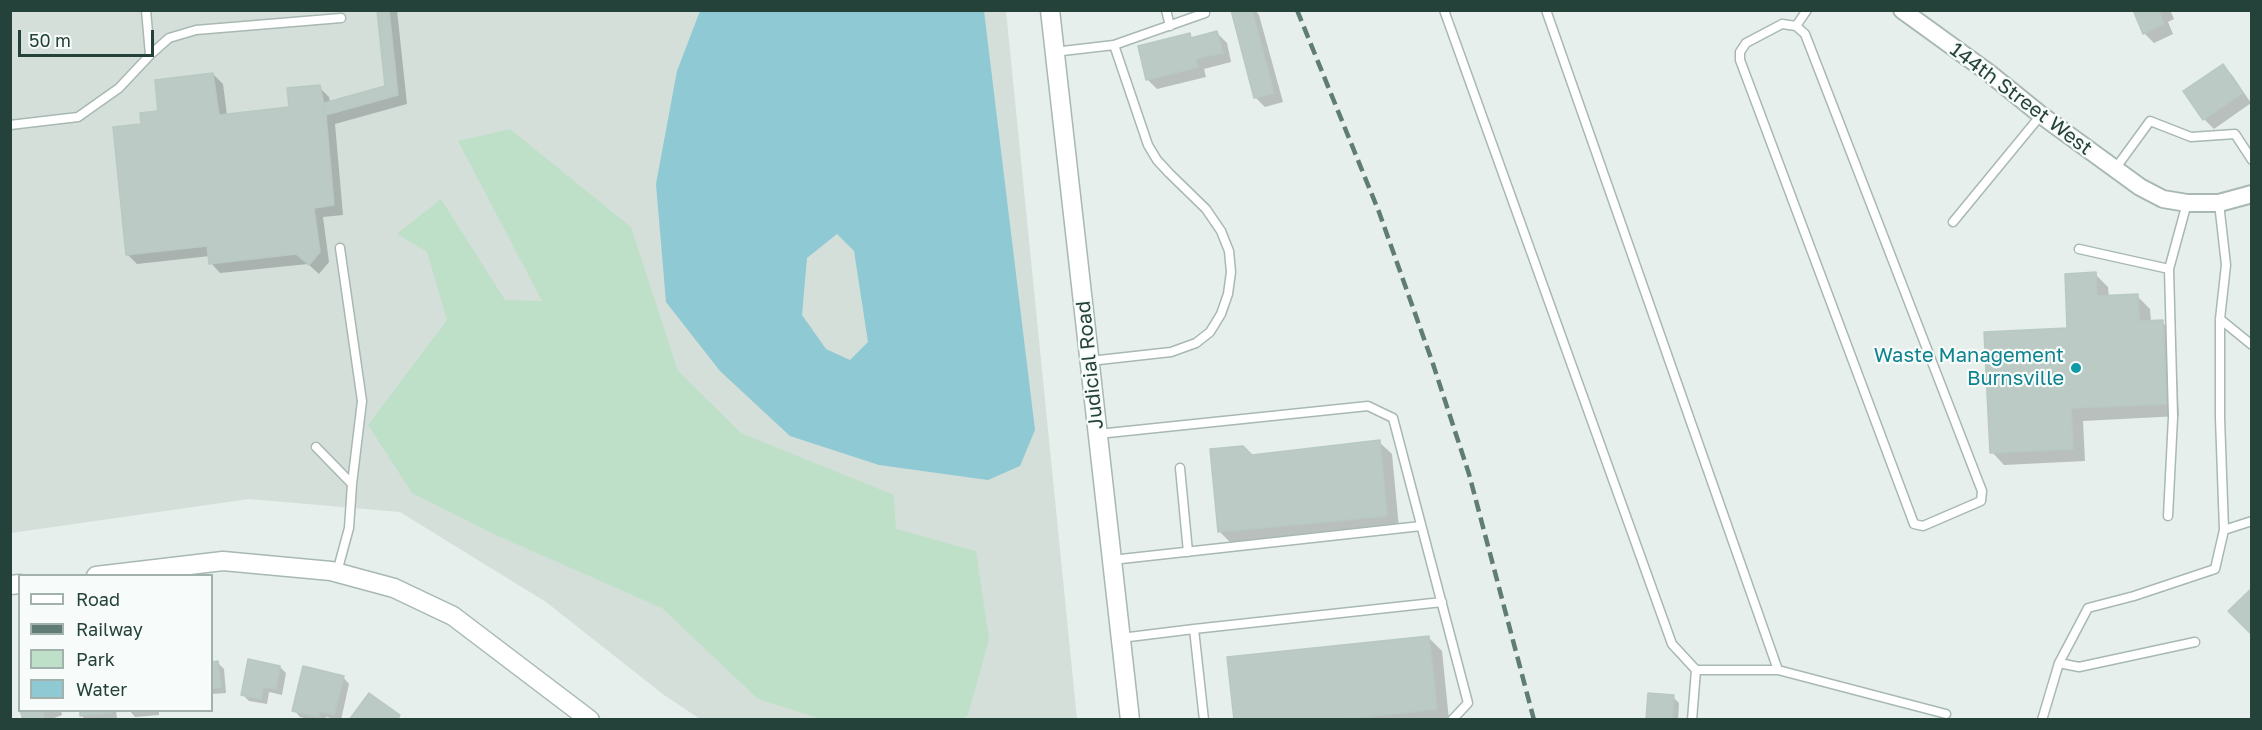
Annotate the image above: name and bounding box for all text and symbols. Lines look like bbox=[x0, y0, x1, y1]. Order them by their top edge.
scale bar bbox=[21, 18, 158, 56]
text: 50 m bbox=[29, 29, 71, 51]
street label: 144th Street West bbox=[1945, 38, 2097, 160]
street label: Judicial Road bbox=[1071, 300, 1109, 430]
place label: Waste Management Burnsville bbox=[1874, 344, 2064, 391]
marker: Waste Management Burnsville bbox=[2069, 361, 2083, 375]
legend bbox=[18, 574, 213, 712]
text: Road bbox=[76, 588, 120, 610]
text: Railway bbox=[76, 618, 143, 640]
text: Park bbox=[76, 648, 115, 670]
text: Water bbox=[76, 678, 127, 700]

